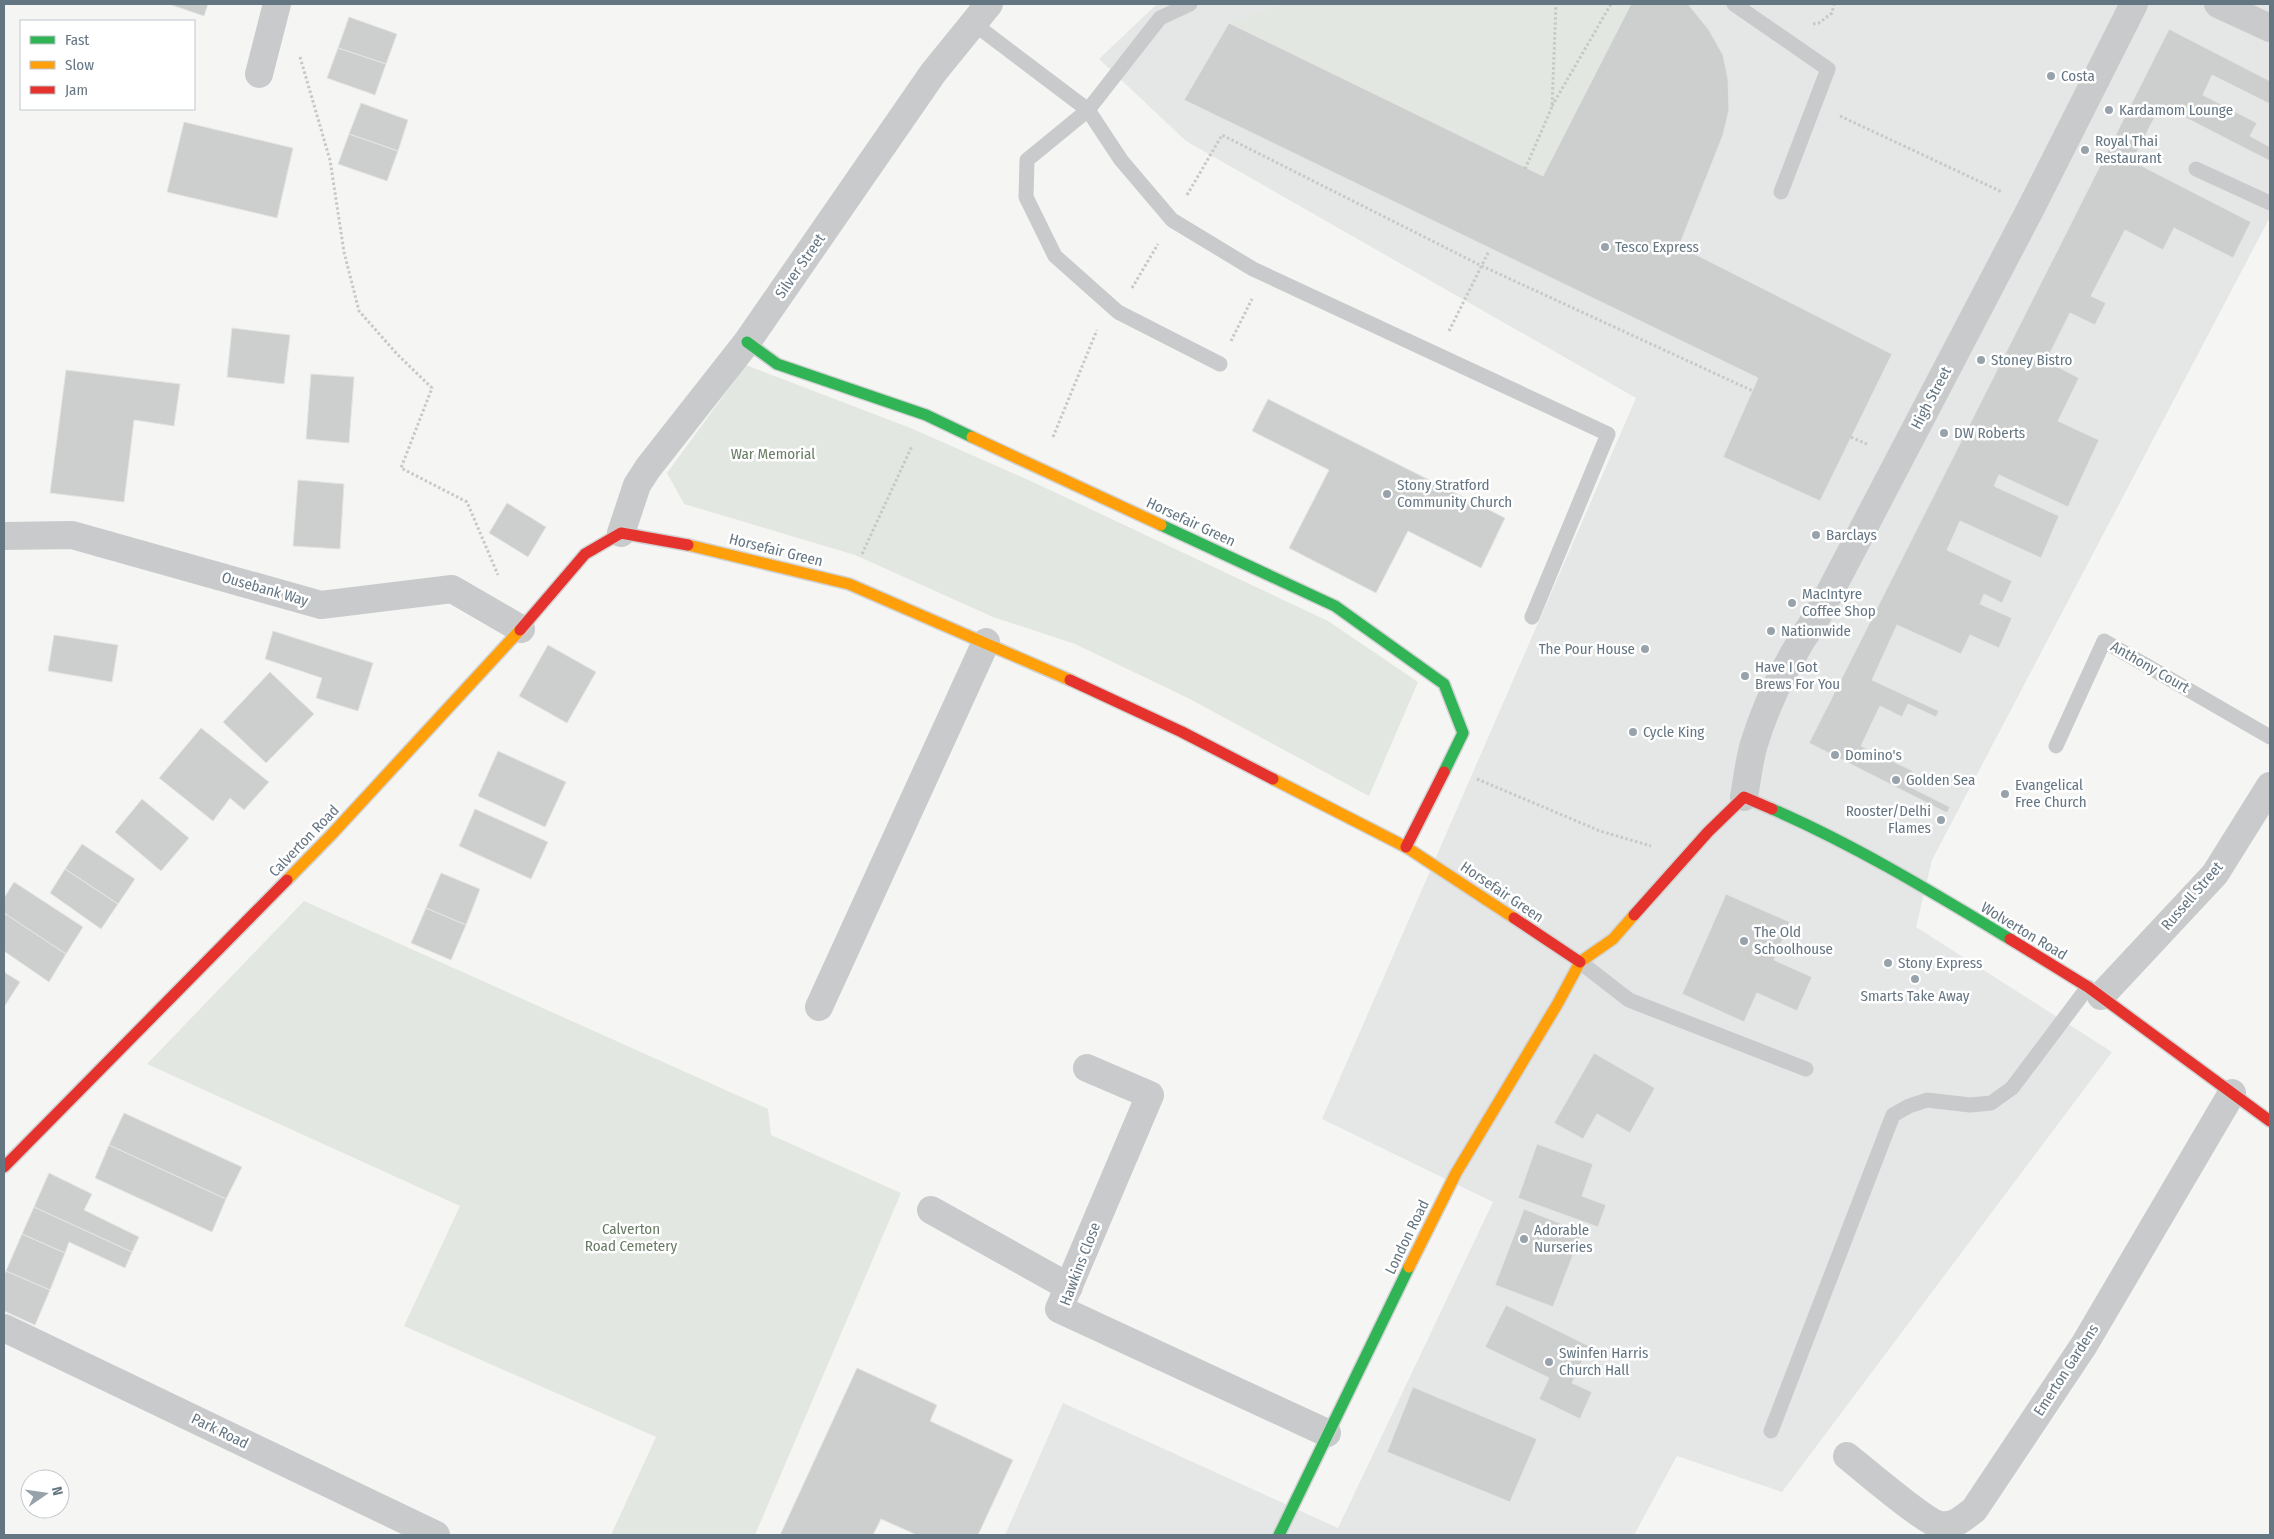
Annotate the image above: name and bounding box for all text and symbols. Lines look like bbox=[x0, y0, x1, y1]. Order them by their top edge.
legend bbox=[20, 20, 195, 110]
text: Fast bbox=[65, 31, 89, 49]
text: Slow bbox=[65, 56, 94, 74]
place label: Costa bbox=[2061, 67, 2095, 85]
marker: Costa bbox=[2045, 70, 2057, 82]
text: Jam bbox=[65, 81, 88, 99]
place label: Kardamom Lounge bbox=[2119, 101, 2233, 119]
marker: Kardamom Lounge bbox=[2103, 104, 2115, 116]
place label: Royal Thai Restaurant bbox=[2095, 132, 2162, 167]
marker: Royal Thai Restaurant bbox=[2079, 144, 2091, 156]
street label: Silver Street bbox=[771, 230, 829, 302]
place label: Tesco Express bbox=[1615, 238, 1699, 256]
marker: Tesco Express bbox=[1599, 241, 1611, 253]
place label: Stoney Bistro bbox=[1991, 351, 2073, 369]
marker: Stoney Bistro bbox=[1975, 354, 1987, 366]
street label: High Street bbox=[1907, 364, 1955, 432]
place label: DW Roberts bbox=[1954, 424, 2025, 442]
marker: DW Roberts bbox=[1938, 427, 1950, 439]
park label: War Memorial bbox=[731, 445, 815, 463]
place label: Stony Stratford Community Church bbox=[1397, 476, 1512, 511]
marker: Stony Stratford Community Church bbox=[1381, 488, 1393, 500]
street label: Horsefair Green bbox=[1144, 494, 1238, 550]
place label: Barclays bbox=[1826, 526, 1877, 544]
marker: Barclays bbox=[1810, 529, 1822, 541]
street label: Horsefair Green bbox=[727, 530, 825, 570]
street label: Ousebank Way bbox=[220, 568, 311, 610]
place label: MacIntyre Coffee Shop bbox=[1802, 585, 1876, 620]
marker: MacIntyre Coffee Shop bbox=[1786, 597, 1798, 609]
place label: Nationwide bbox=[1781, 622, 1851, 640]
marker: Nationwide bbox=[1765, 625, 1777, 637]
street label: Anthony Court bbox=[2108, 637, 2193, 697]
place label: The Pour House bbox=[1539, 640, 1635, 658]
marker: The Pour House bbox=[1639, 643, 1651, 655]
place label: Have I Got Brews For You bbox=[1755, 658, 1840, 693]
marker: Have I Got Brews For You bbox=[1739, 670, 1751, 682]
place label: Cycle King bbox=[1643, 723, 1704, 741]
marker: Cycle King bbox=[1627, 726, 1639, 738]
place label: Domino's bbox=[1845, 746, 1902, 764]
marker: Domino's bbox=[1829, 749, 1841, 761]
place label: Golden Sea bbox=[1906, 771, 1975, 789]
marker: Golden Sea bbox=[1890, 774, 1902, 786]
place label: Evangelical Free Church bbox=[2015, 776, 2087, 811]
marker: Evangelical Free Church bbox=[1999, 788, 2011, 800]
street label: Calverton Road bbox=[265, 801, 343, 881]
place label: Rooster/Delhi Flames bbox=[1846, 802, 1931, 837]
marker: Rooster/Delhi Flames bbox=[1935, 814, 1947, 826]
street label: Horsefair Green bbox=[1457, 858, 1547, 926]
street label: Russell Street bbox=[2158, 858, 2227, 934]
street label: Wolverton Road bbox=[1978, 898, 2070, 964]
place label: The Old Schoolhouse bbox=[1754, 923, 1833, 958]
marker: The Old Schoolhouse bbox=[1738, 935, 1750, 947]
place label: Stony Express bbox=[1898, 954, 1983, 972]
marker: Stony Express bbox=[1882, 957, 1894, 969]
marker: Smarts Take Away bbox=[1909, 973, 1921, 985]
place label: Smarts Take Away bbox=[1860, 987, 1970, 1005]
street label: London Road bbox=[1381, 1197, 1433, 1277]
park label: Calverton Road Cemetery bbox=[585, 1220, 677, 1255]
street label: Hawkins Close bbox=[1056, 1220, 1104, 1308]
place label: Adorable Nurseries bbox=[1534, 1221, 1593, 1256]
marker: Adorable Nurseries bbox=[1518, 1233, 1530, 1245]
street label: Emerton Gardens bbox=[2030, 1321, 2102, 1419]
place label: Swinfen Harris Church Hall bbox=[1559, 1344, 1648, 1379]
marker: Swinfen Harris Church Hall bbox=[1543, 1356, 1555, 1368]
street label: Park Road bbox=[189, 1409, 251, 1453]
north arrow bbox=[20, 1469, 70, 1519]
text: N bbox=[48, 1485, 66, 1497]

